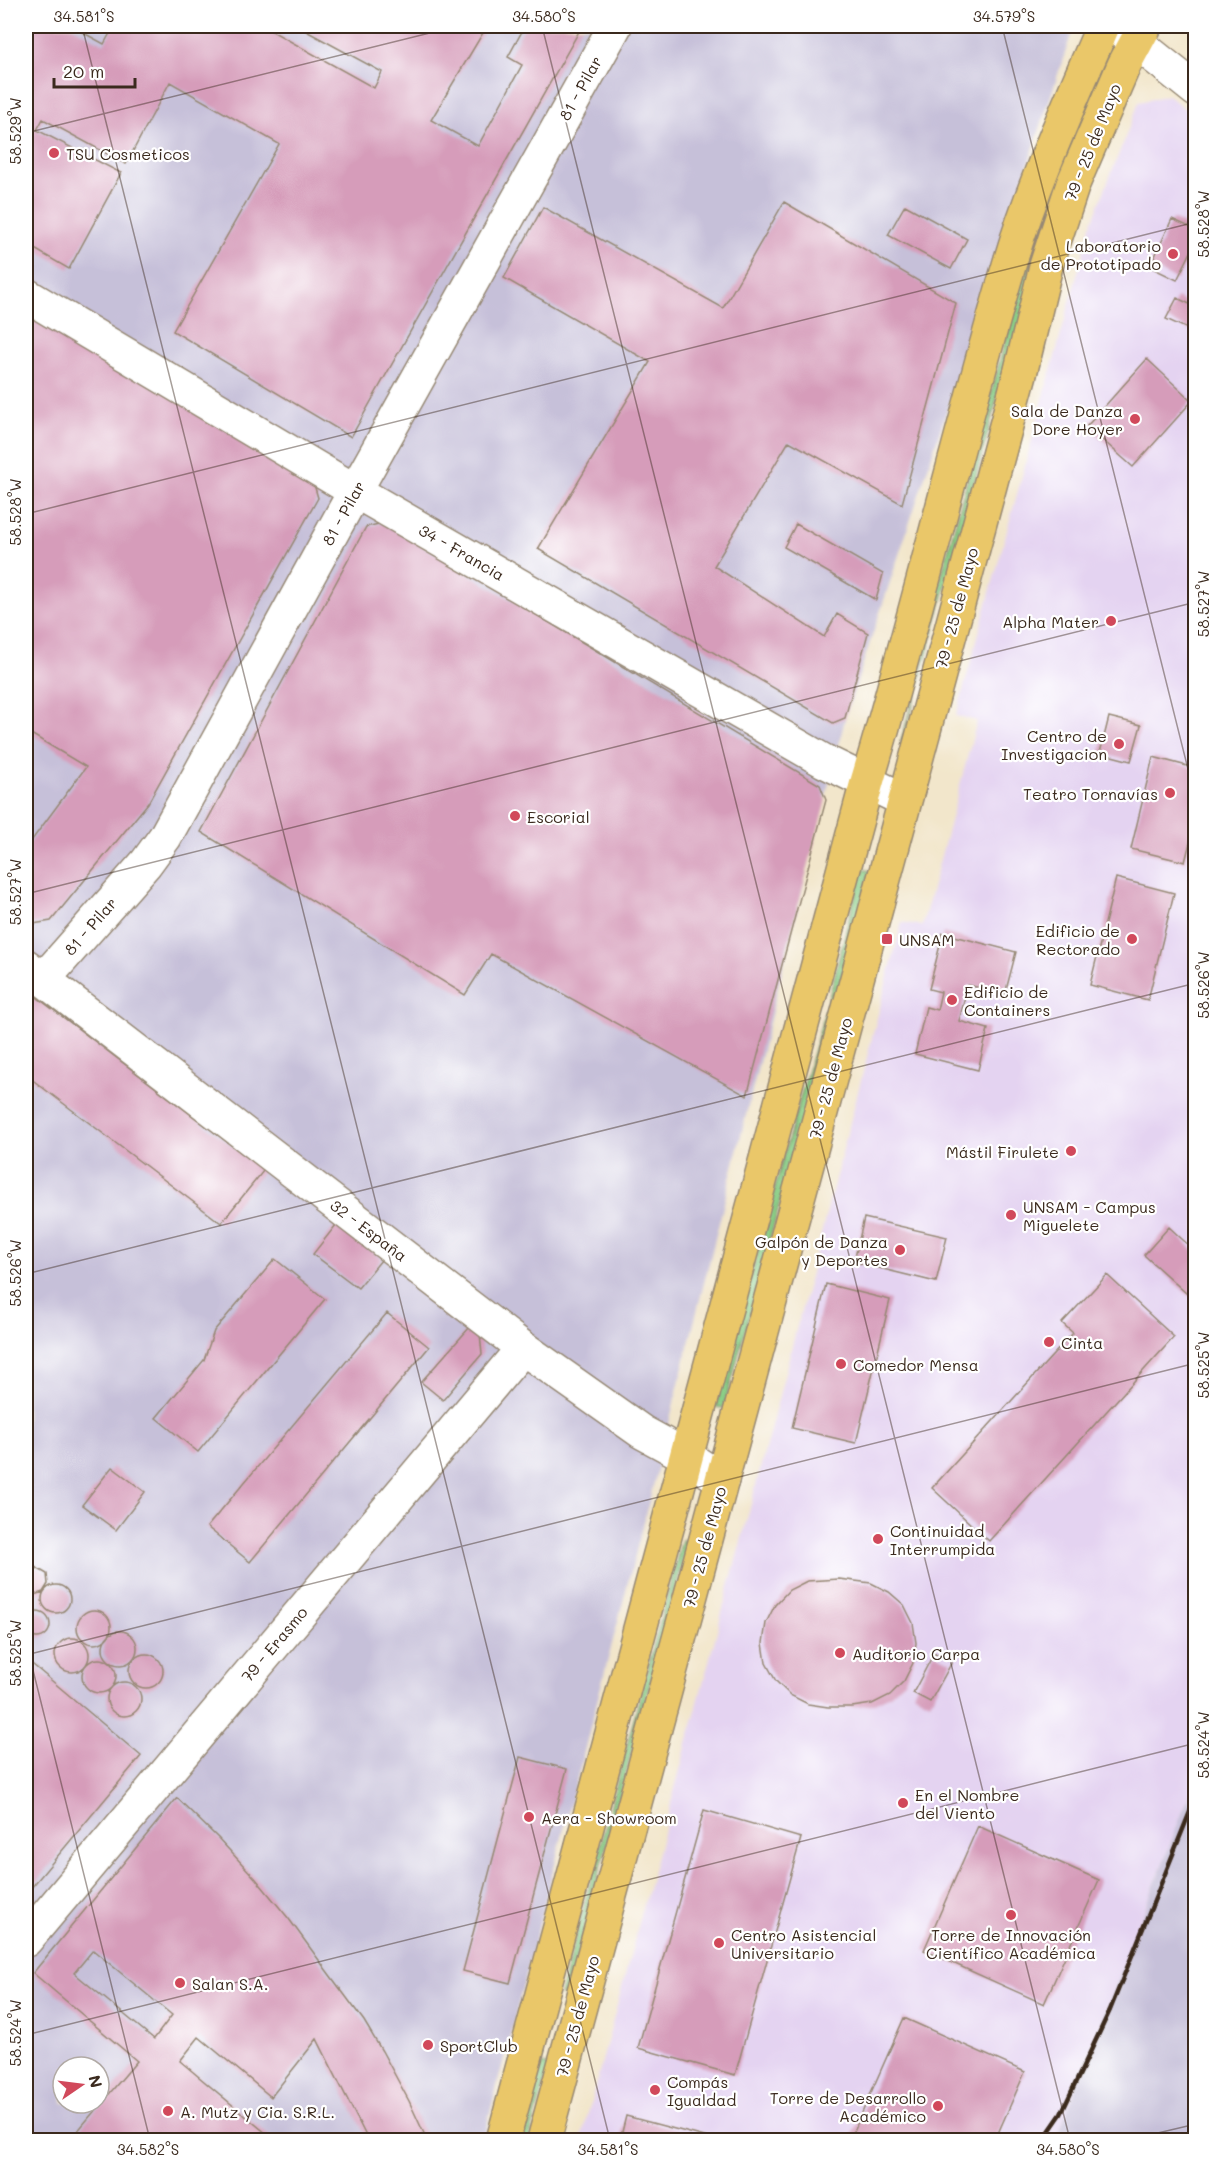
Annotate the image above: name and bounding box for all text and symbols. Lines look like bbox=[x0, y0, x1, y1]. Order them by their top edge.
text: 34.581°S bbox=[54, 6, 114, 26]
text: 34.580°S bbox=[512, 6, 576, 26]
text: 34.579°S bbox=[973, 6, 1035, 26]
scale bar bbox=[54, 51, 135, 89]
street label: 81 - Pilar bbox=[554, 52, 606, 124]
text: 20 m bbox=[63, 59, 104, 83]
street label: 79 - 25 de Mayo bbox=[1059, 80, 1125, 204]
text: 58.529°W bbox=[5, 97, 25, 165]
place label: TSU Cosmeticos bbox=[66, 143, 190, 164]
marker: TSU Cosmeticos bbox=[47, 146, 61, 160]
text: 58.528°W bbox=[1193, 190, 1213, 258]
place label: Laboratorio de Prototipado bbox=[1041, 235, 1161, 274]
marker: Laboratorio de Prototipado bbox=[1166, 247, 1180, 261]
place label: Sala de Danza Dore Hoyer bbox=[1011, 400, 1123, 439]
marker: Sala de Danza Dore Hoyer bbox=[1128, 412, 1142, 426]
street label: 81 - Pilar bbox=[317, 477, 369, 549]
text: 58.528°W bbox=[5, 478, 25, 546]
street label: 34 - Francia bbox=[415, 519, 509, 585]
street label: 79 - 25 de Mayo bbox=[930, 545, 982, 671]
text: 58.527°W bbox=[1193, 571, 1213, 637]
place label: Alpha Mater bbox=[1002, 611, 1099, 632]
marker: Alpha Mater bbox=[1104, 614, 1118, 628]
place label: Centro de Investigacion bbox=[1001, 725, 1107, 764]
marker: Centro de Investigacion bbox=[1112, 737, 1126, 751]
place label: Teatro Tornavías bbox=[1023, 783, 1158, 804]
marker: Teatro Tornavías bbox=[1163, 786, 1177, 800]
place label: Escorial bbox=[527, 806, 590, 827]
marker: Escorial bbox=[508, 809, 522, 823]
text: 58.527°W bbox=[5, 859, 25, 925]
street label: 81 - Pilar bbox=[59, 893, 121, 959]
place label: Edificio de Rectorado bbox=[1036, 920, 1120, 959]
place label: UNSAM bbox=[899, 929, 954, 950]
marker: UNSAM bbox=[880, 932, 894, 946]
marker: Edificio de Rectorado bbox=[1125, 932, 1139, 946]
text: 58.526°W bbox=[1193, 951, 1213, 1019]
place label: Edificio de Containers bbox=[964, 981, 1050, 1020]
marker: Edificio de Containers bbox=[945, 993, 959, 1007]
street label: 79 - 25 de Mayo bbox=[804, 1015, 856, 1141]
place label: Mástil Firulete bbox=[946, 1141, 1059, 1162]
marker: Mástil Firulete bbox=[1064, 1144, 1078, 1158]
street label: 32 - España bbox=[326, 1194, 412, 1266]
place label: UNSAM - Campus Miguelete bbox=[1023, 1196, 1156, 1235]
marker: UNSAM - Campus Miguelete bbox=[1004, 1208, 1018, 1222]
place label: Galpón de Danza y Deportes bbox=[755, 1231, 888, 1270]
text: 58.526°W bbox=[5, 1239, 25, 1307]
marker: Galpón de Danza y Deportes bbox=[893, 1243, 907, 1257]
text: 58.525°W bbox=[1193, 1331, 1213, 1399]
place label: Cinta bbox=[1061, 1332, 1103, 1353]
marker: Cinta bbox=[1042, 1335, 1056, 1349]
place label: Comedor Mensa bbox=[853, 1354, 979, 1375]
marker: Comedor Mensa bbox=[834, 1357, 848, 1371]
street label: 79 - 25 de Mayo bbox=[678, 1484, 730, 1610]
place label: Continuidad Interrumpida bbox=[890, 1520, 995, 1559]
marker: Continuidad Interrumpida bbox=[871, 1532, 885, 1546]
street label: 79 - Erasmo bbox=[236, 1602, 312, 1686]
text: 58.525°W bbox=[5, 1619, 25, 1687]
place label: Auditorio Carpa bbox=[852, 1643, 980, 1664]
marker: Auditorio Carpa bbox=[833, 1646, 847, 1660]
text: 58.524°W bbox=[1193, 1711, 1213, 1779]
place label: En el Nombre del Viento bbox=[915, 1784, 1019, 1823]
marker: En el Nombre del Viento bbox=[896, 1796, 910, 1810]
place label: Aera - Showroom bbox=[541, 1807, 677, 1828]
marker: Aera - Showroom bbox=[522, 1810, 536, 1824]
marker: Torre de Innovación Científico Académica bbox=[1004, 1908, 1018, 1922]
place label: Centro Asistencial Universitario bbox=[731, 1924, 877, 1963]
place label: Torre de Innovación Científico Académica bbox=[926, 1924, 1096, 1963]
marker: Centro Asistencial Universitario bbox=[712, 1936, 726, 1950]
street label: 79 - 25 de Mayo bbox=[551, 1953, 603, 2079]
place label: Salan S.A. bbox=[192, 1973, 269, 1994]
marker: Salan S.A. bbox=[173, 1976, 187, 1990]
text: 58.524°W bbox=[5, 1999, 25, 2067]
place label: SportClub bbox=[440, 2035, 518, 2056]
marker: SportClub bbox=[421, 2038, 435, 2052]
north arrow bbox=[51, 2055, 111, 2115]
place label: Compás Igualdad bbox=[667, 2071, 736, 2110]
text: N bbox=[84, 2073, 108, 2090]
marker: Compás Igualdad bbox=[648, 2083, 662, 2097]
place label: Torre de Desarrollo Académico bbox=[770, 2087, 926, 2126]
marker: Torre de Desarrollo Académico bbox=[931, 2099, 945, 2113]
place label: A. Mutz y Cia. S.R.L. bbox=[180, 2101, 335, 2122]
marker: A. Mutz y Cia. S.R.L. bbox=[161, 2104, 175, 2118]
text: 34.582°S bbox=[117, 2139, 179, 2159]
text: 34.581°S bbox=[578, 2139, 638, 2159]
text: 34.580°S bbox=[1036, 2139, 1100, 2159]

